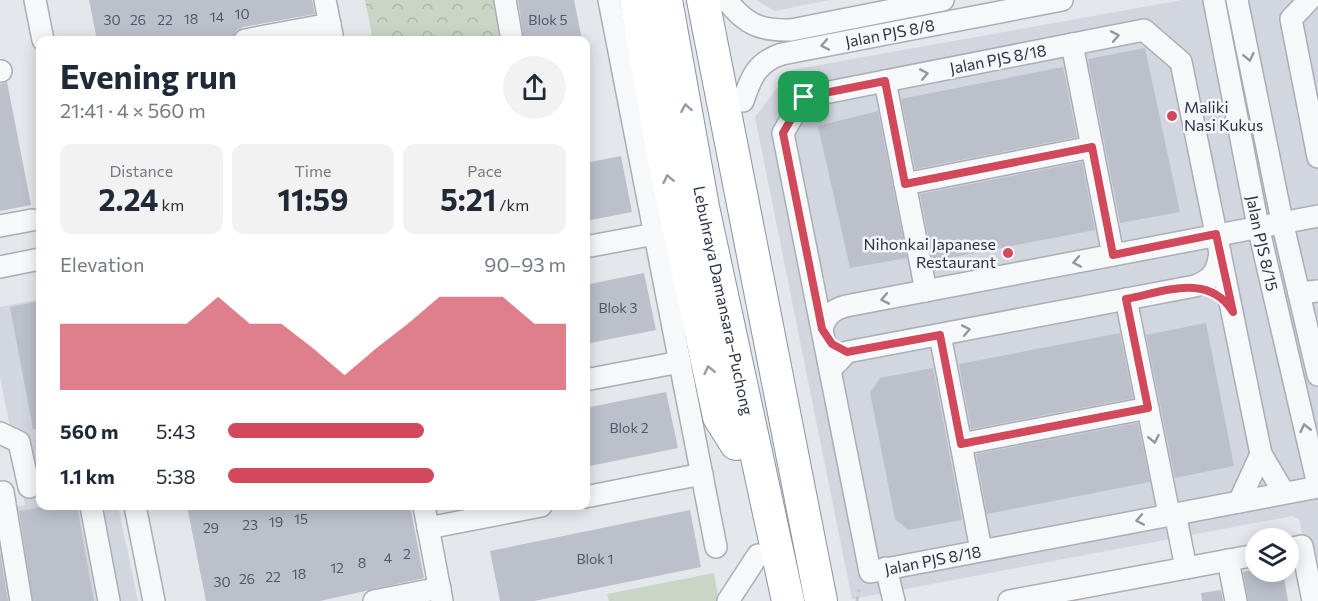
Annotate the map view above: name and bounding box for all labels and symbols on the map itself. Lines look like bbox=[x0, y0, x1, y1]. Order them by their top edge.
house number: 10 bbox=[234, 5, 250, 22]
house number: 14 bbox=[210, 8, 225, 25]
house number: 18 bbox=[184, 10, 198, 27]
house number: 30 bbox=[103, 11, 121, 28]
house number: 26 bbox=[130, 11, 146, 28]
house number: 22 bbox=[157, 11, 173, 28]
house number: Blok 5 bbox=[528, 11, 568, 28]
street label: Jalan PJS 8/8 bbox=[843, 15, 936, 51]
one-way arrow bbox=[1110, 30, 1120, 43]
one-way arrow bbox=[820, 38, 830, 51]
street label: Jalan PJS 8/18 bbox=[948, 40, 1048, 77]
one-way arrow bbox=[1242, 52, 1255, 62]
one-way arrow bbox=[918, 68, 928, 81]
pin bbox=[778, 71, 829, 122]
place label: Maliki Nasi Kukus bbox=[1184, 97, 1263, 134]
one-way arrow bbox=[680, 103, 692, 112]
marker: Maliki Nasi Kukus bbox=[1165, 109, 1179, 123]
one-way arrow bbox=[663, 175, 676, 185]
street label: Lebuhraya Damansara–Puchong bbox=[690, 184, 758, 417]
street label: Jalan PJS 8/15 bbox=[1243, 194, 1283, 293]
place label: Nihonkai Japanese Restaurant bbox=[864, 234, 996, 271]
marker: Nihonkai Japanese Restaurant bbox=[1001, 246, 1015, 260]
one-way arrow bbox=[1072, 255, 1082, 268]
one-way arrow bbox=[881, 292, 891, 305]
house number: Blok 3 bbox=[598, 299, 638, 316]
one-way arrow bbox=[961, 324, 971, 337]
one-way arrow bbox=[703, 365, 716, 375]
house number: Blok 2 bbox=[610, 419, 649, 436]
one-way arrow bbox=[1299, 423, 1312, 433]
one-way arrow bbox=[1147, 434, 1160, 444]
house number: 15 bbox=[294, 510, 308, 527]
house number: 19 bbox=[269, 513, 283, 530]
one-way arrow bbox=[1135, 513, 1145, 526]
house number: 23 bbox=[242, 516, 258, 533]
house number: 29 bbox=[203, 519, 219, 536]
street label: Jalan PJS 8/18 bbox=[883, 541, 983, 578]
house number: 2 bbox=[403, 545, 411, 562]
house number: 4 bbox=[384, 549, 393, 566]
house number: Blok 1 bbox=[576, 550, 614, 567]
house number: 8 bbox=[358, 554, 366, 571]
house number: 12 bbox=[330, 559, 344, 576]
house number: 18 bbox=[292, 565, 306, 582]
house number: 22 bbox=[265, 568, 281, 585]
house number: 26 bbox=[239, 570, 255, 587]
house number: 30 bbox=[213, 573, 231, 590]

